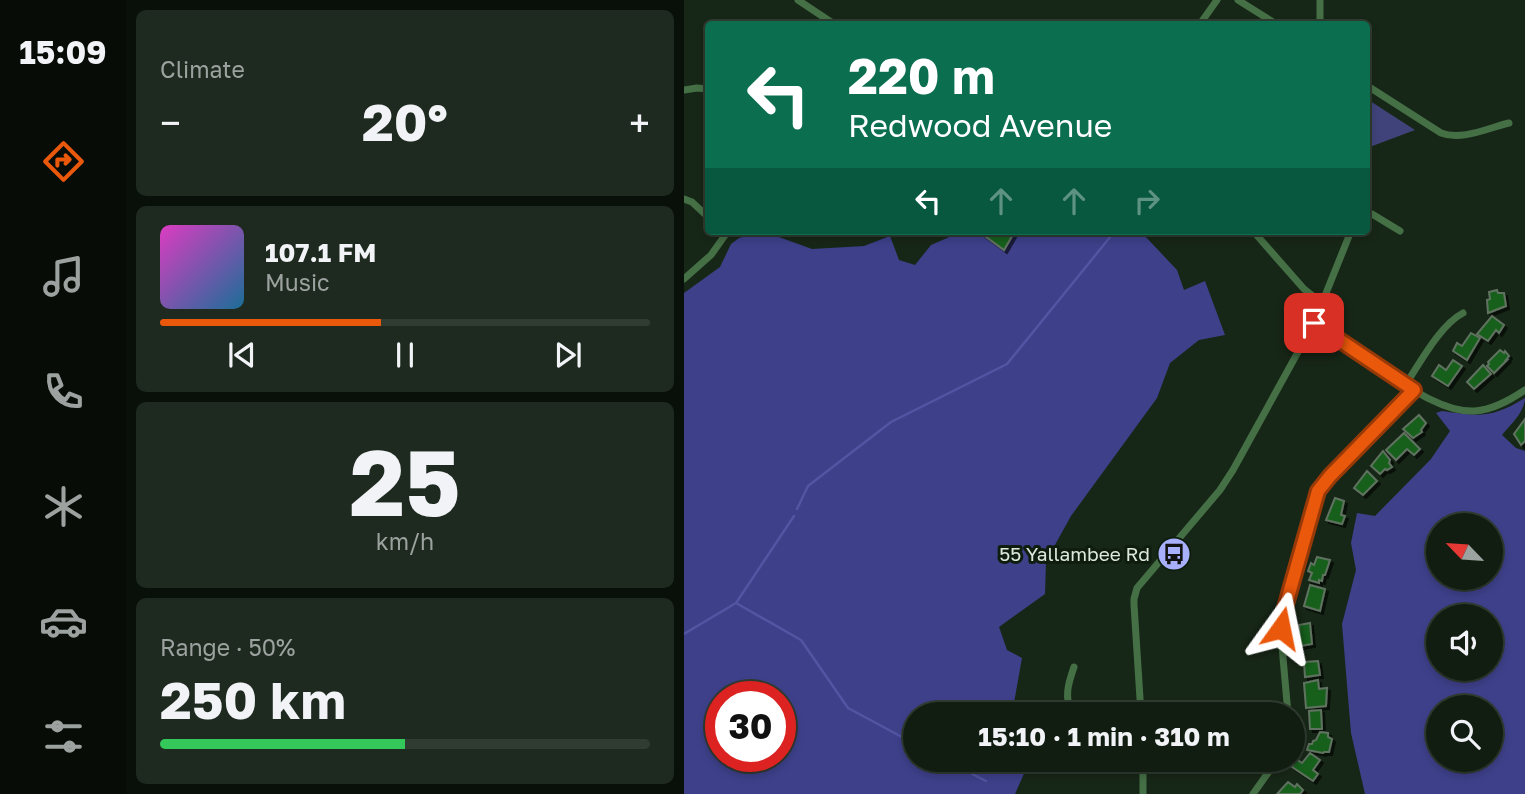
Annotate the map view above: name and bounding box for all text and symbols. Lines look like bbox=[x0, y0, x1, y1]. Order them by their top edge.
text: 15:09 bbox=[19, 33, 107, 71]
text: 220 m bbox=[848, 46, 995, 105]
icon: left bbox=[733, 49, 824, 140]
text: Climate bbox=[160, 55, 245, 83]
text: 20° bbox=[362, 90, 448, 152]
text: − bbox=[160, 100, 181, 145]
text: + bbox=[629, 100, 650, 145]
text: Redwood Avenue bbox=[848, 106, 1112, 144]
icon: directions bbox=[39, 137, 88, 186]
icon: left bbox=[909, 182, 947, 220]
icon: ahead bbox=[982, 182, 1020, 220]
icon: ahead bbox=[1055, 182, 1093, 220]
icon: right bbox=[1128, 182, 1166, 220]
text: 107.1 FM bbox=[265, 237, 376, 268]
icon: music bbox=[39, 252, 88, 301]
text: Music bbox=[265, 268, 330, 296]
pin bbox=[1284, 293, 1344, 353]
icon: arrive bbox=[1295, 304, 1333, 342]
icon: previous bbox=[223, 336, 261, 374]
icon: pause bbox=[386, 336, 424, 374]
icon: next bbox=[549, 336, 587, 374]
icon: phone bbox=[39, 367, 88, 416]
text: 25 bbox=[349, 427, 461, 536]
icon: climate bbox=[39, 482, 88, 531]
north arrow bbox=[1426, 513, 1503, 590]
map controls bbox=[1426, 513, 1503, 772]
text: km/h bbox=[376, 527, 434, 555]
bus stop icon: 55 Yallambee Rd bbox=[1155, 535, 1193, 573]
place label: 55 Yallambee Rd bbox=[999, 542, 1150, 565]
position arrow bbox=[1244, 591, 1318, 665]
icon: car bbox=[39, 597, 88, 646]
button: sound bbox=[1426, 604, 1503, 681]
text: Range · 50% bbox=[160, 633, 295, 661]
text: 250 km bbox=[160, 668, 346, 730]
speed limit sign: 30 bbox=[705, 681, 796, 772]
button: search bbox=[1426, 695, 1503, 772]
icon: filters bbox=[39, 712, 88, 761]
text: 15:10 · 1 min · 310 m bbox=[978, 721, 1230, 752]

